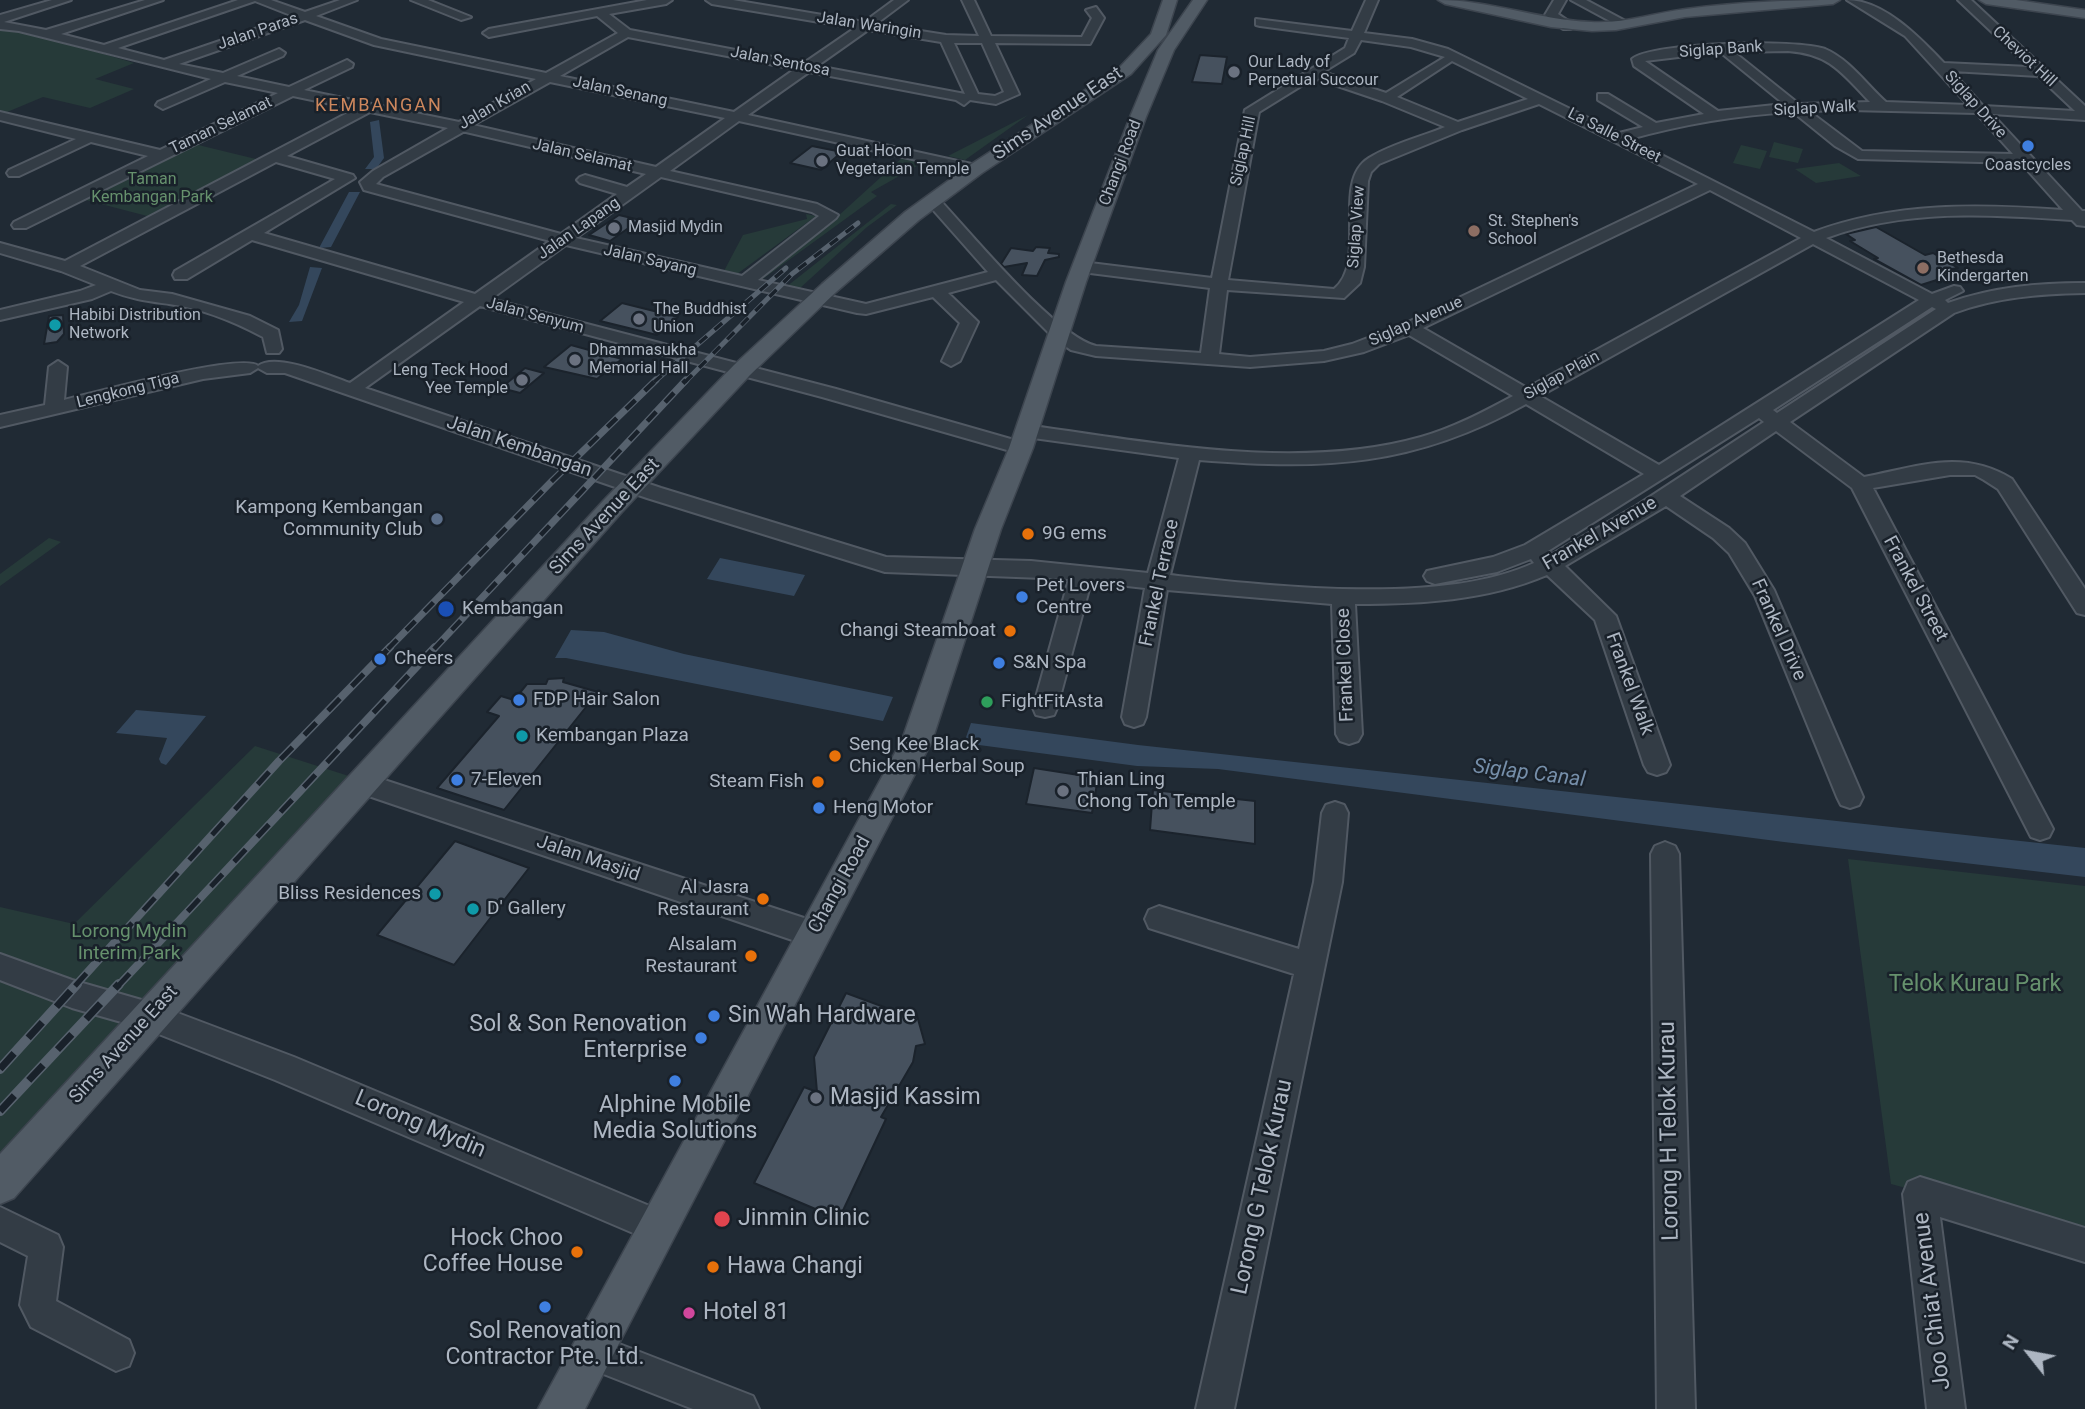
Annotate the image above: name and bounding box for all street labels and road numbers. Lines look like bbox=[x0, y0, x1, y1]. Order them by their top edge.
street label: Jalan Waringin bbox=[815, 8, 923, 44]
street label: Jalan Paras bbox=[215, 9, 301, 55]
street label: Cheviot Hill bbox=[1988, 22, 2060, 92]
street label: Siglap Bank bbox=[1679, 38, 1763, 62]
street label: Jalan Sentosa bbox=[729, 43, 831, 81]
street label: Sims Avenue East bbox=[989, 62, 1127, 166]
street label: Siglap Drive bbox=[1940, 67, 2010, 143]
street label: Jalan Senang bbox=[571, 73, 669, 111]
street label: Jalan Krian bbox=[456, 78, 534, 134]
street label: Taman Selamat bbox=[167, 93, 275, 159]
street label: Siglap Walk bbox=[1773, 97, 1857, 121]
street label: La Salle Street bbox=[1564, 104, 1664, 168]
street label: Siglap Hill bbox=[1227, 114, 1261, 188]
street label: Changi Road bbox=[1096, 117, 1146, 209]
street label: Jalan Selamat bbox=[530, 135, 634, 177]
street label: Siglap View bbox=[1345, 185, 1369, 269]
street label: Jalan Lapang bbox=[534, 194, 624, 264]
street label: Jalan Sayang bbox=[602, 241, 698, 281]
street label: Siglap Avenue bbox=[1366, 293, 1466, 351]
street label: Jalan Senyum bbox=[484, 294, 586, 338]
street label: Siglap Plain bbox=[1521, 347, 1603, 405]
street label: Lengkong Tiga bbox=[75, 369, 181, 413]
street label: Jalan Kembangan bbox=[443, 411, 595, 483]
street label: Sims Avenue East bbox=[545, 454, 665, 580]
street label: Frankel Avenue bbox=[1539, 492, 1661, 576]
street label: Frankel Terrace bbox=[1135, 517, 1185, 649]
street label: Frankel Street bbox=[1878, 532, 1952, 646]
street label: Frankel Drive bbox=[1745, 576, 1811, 684]
street label: Frankel Close bbox=[1333, 608, 1359, 722]
street label: Frankel Walk bbox=[1600, 630, 1658, 738]
street label: Jalan Masjid bbox=[533, 831, 643, 887]
street label: Changi Road bbox=[804, 833, 876, 937]
street label: Sims Avenue East bbox=[65, 981, 183, 1109]
street label: Lorong H Telok Kurau bbox=[1654, 1021, 1686, 1241]
street label: Lorong G Telok Kurau bbox=[1227, 1077, 1299, 1297]
street label: Lorong Mydin bbox=[350, 1085, 490, 1165]
street label: Joo Chiat Avenue bbox=[1908, 1211, 1958, 1391]

